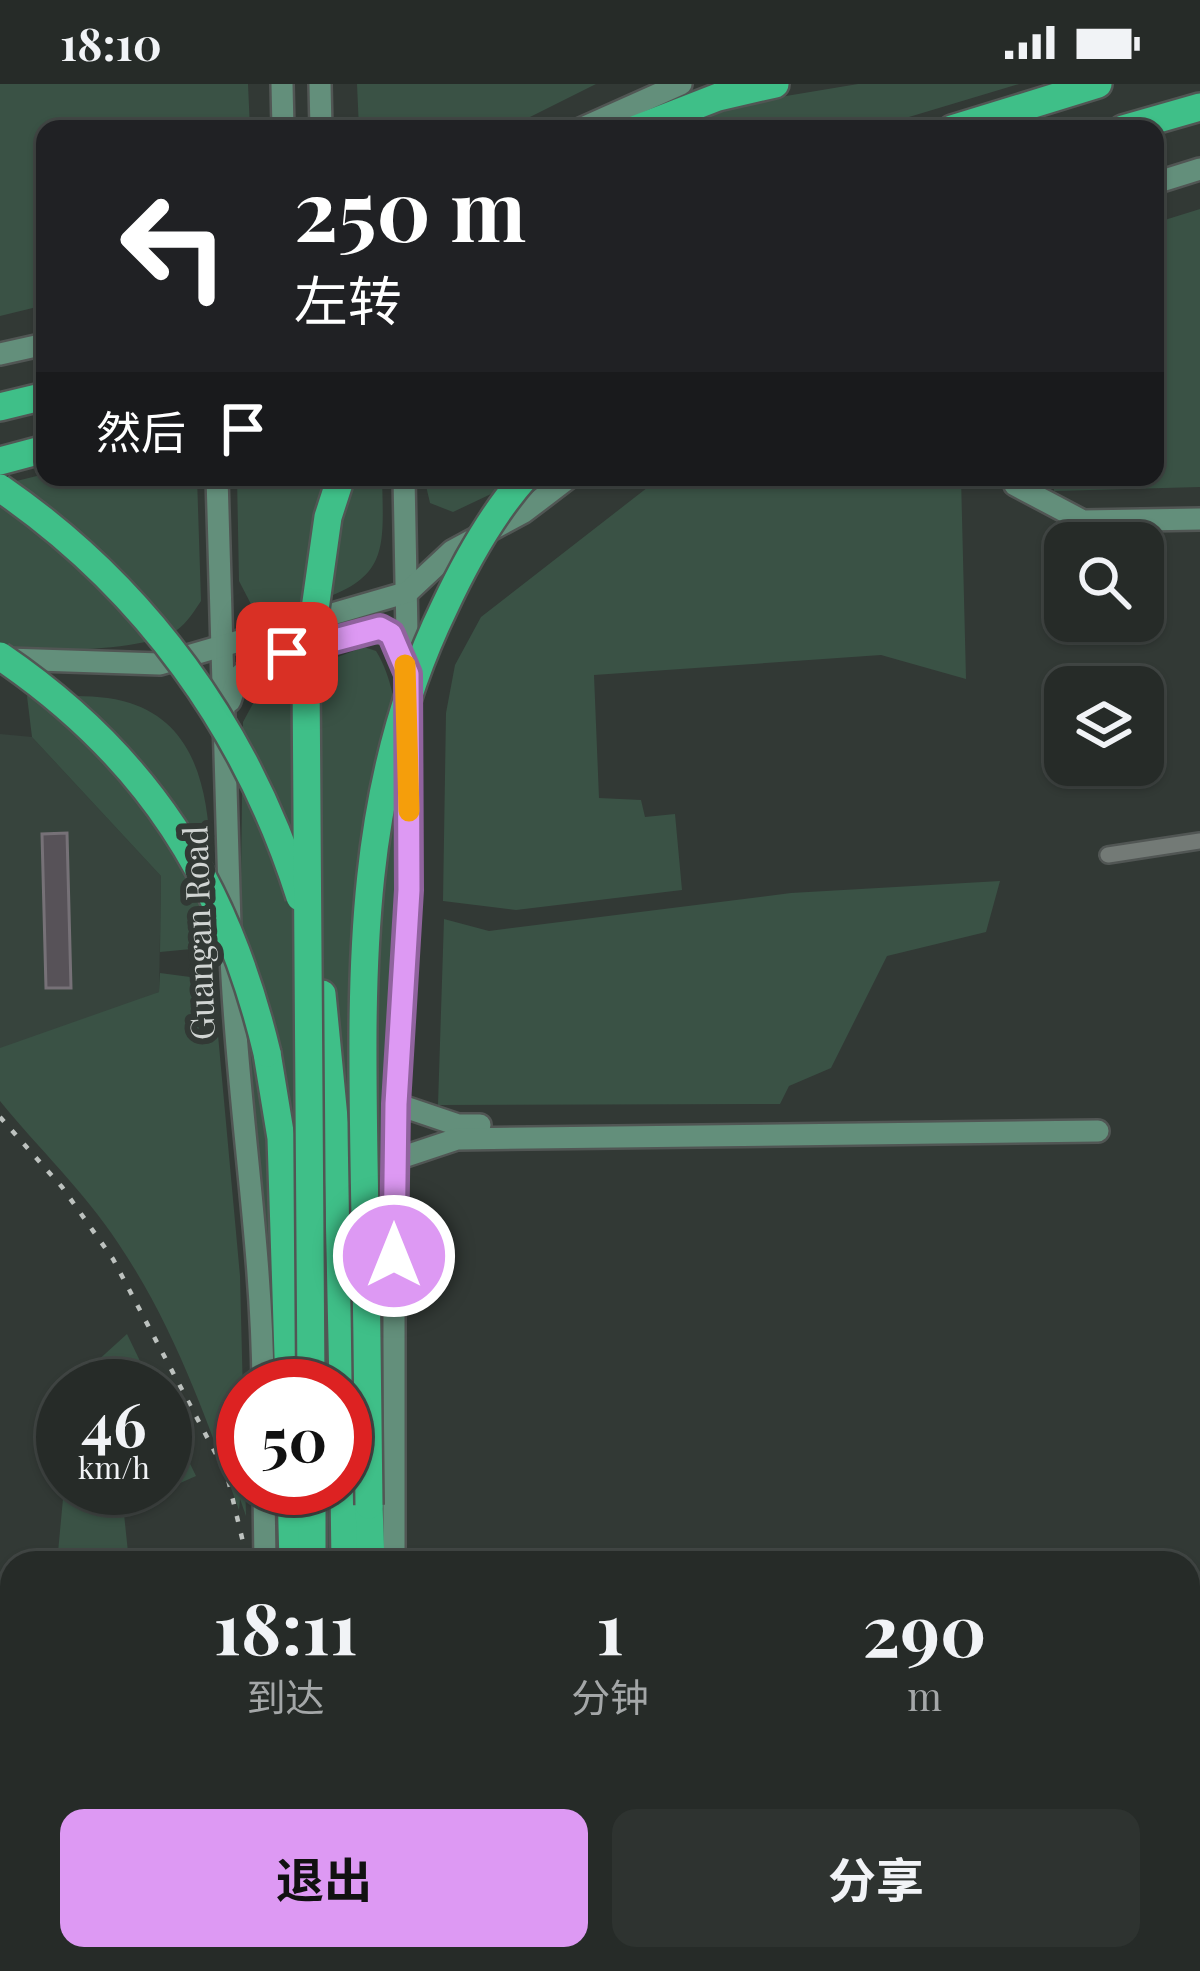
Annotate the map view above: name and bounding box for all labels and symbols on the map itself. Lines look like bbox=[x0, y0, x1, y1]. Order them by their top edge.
pin bbox=[236, 602, 338, 704]
street label: Guangan Road bbox=[171, 825, 223, 1041]
position arrow bbox=[331, 1193, 457, 1319]
speed limit sign: 50 bbox=[216, 1359, 372, 1515]

